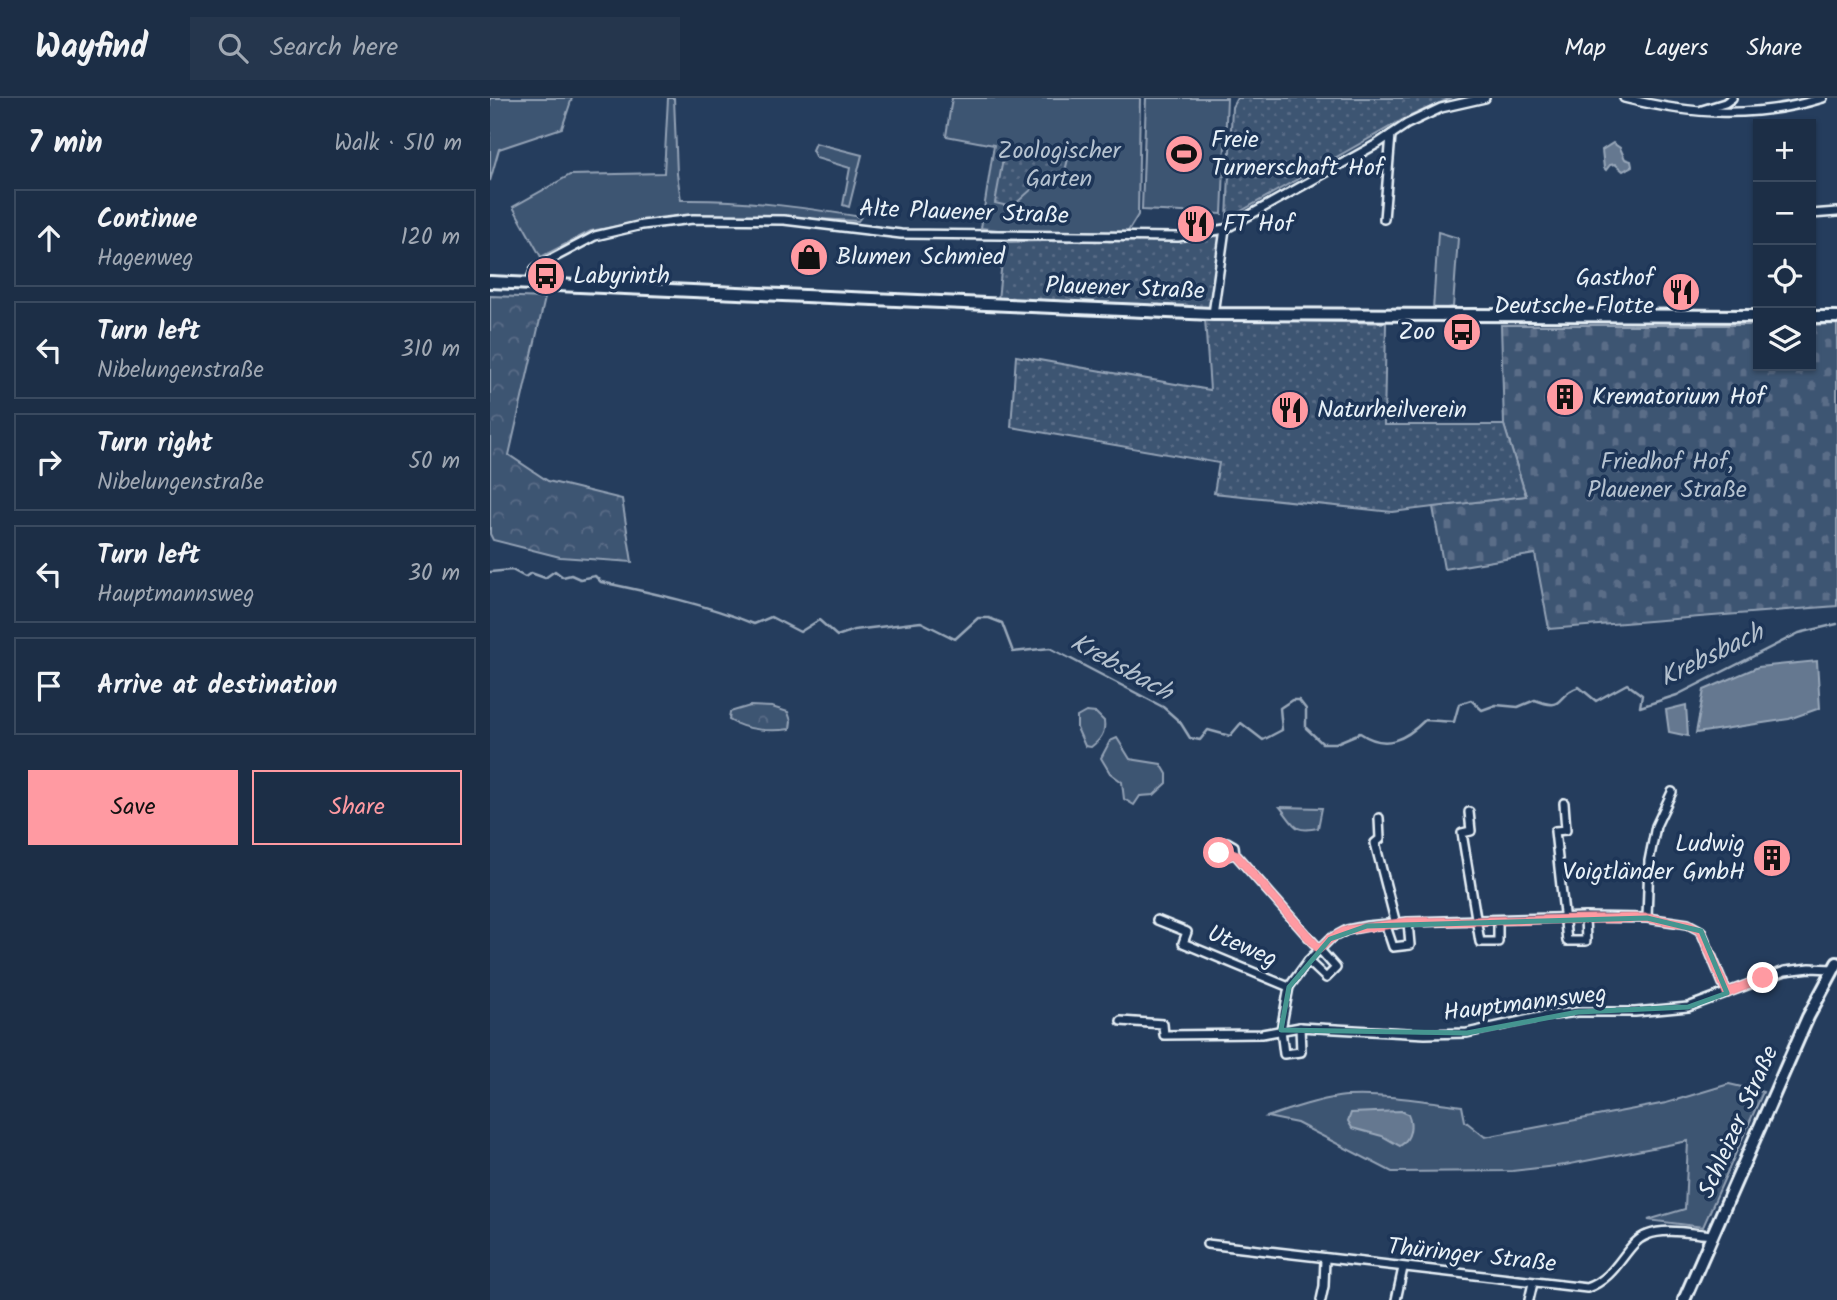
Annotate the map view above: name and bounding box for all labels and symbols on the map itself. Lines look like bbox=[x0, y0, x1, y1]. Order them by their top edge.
place label: Freie Turnerschaft Hof bbox=[1211, 121, 1387, 188]
park label: Zoologischer Garten bbox=[998, 132, 1123, 199]
sports icon: Freie Turnerschaft Hof bbox=[1163, 133, 1205, 175]
street label: Alte Plauener Straße bbox=[858, 190, 1070, 236]
restaurant icon: FT Hof bbox=[1175, 203, 1217, 245]
place label: FT Hof bbox=[1223, 205, 1297, 244]
shop icon: Blumen Schmied bbox=[788, 236, 830, 278]
place label: Blumen Schmied bbox=[836, 238, 1006, 277]
bus stop icon: Labyrinth bbox=[525, 255, 567, 297]
place label: Labyrinth bbox=[573, 257, 670, 296]
place label: Gasthof Deutsche Flotte bbox=[1494, 259, 1657, 326]
street label: Plauener Straße bbox=[1044, 267, 1206, 311]
restaurant icon: Gasthof Deutsche Flotte bbox=[1660, 271, 1702, 313]
bus stop icon: Zoo bbox=[1441, 311, 1483, 353]
place label: Zoo bbox=[1398, 313, 1435, 352]
building icon: Krematorium Hof bbox=[1544, 376, 1586, 418]
place label: Krematorium Hof bbox=[1592, 378, 1768, 417]
restaurant icon: Naturheilverein bbox=[1269, 389, 1311, 431]
place label: Naturheilverein bbox=[1317, 391, 1467, 430]
park label: Friedhof Hof, Plauener Straße bbox=[1587, 443, 1747, 510]
water label: Krebsbach bbox=[1653, 612, 1773, 699]
water label: Krebsbach bbox=[1062, 623, 1182, 714]
place label: Ludwig Voigtländer GmbH bbox=[1562, 825, 1745, 892]
route start bbox=[1203, 837, 1234, 868]
building icon: Ludwig Voigtländer GmbH bbox=[1751, 837, 1793, 879]
street label: Uteweg bbox=[1201, 915, 1283, 979]
route end bbox=[1747, 962, 1778, 993]
street label: Hauptmannsweg bbox=[1441, 975, 1609, 1033]
street label: Schleizer Straße bbox=[1688, 1039, 1790, 1205]
street label: Thüringer Straße bbox=[1386, 1228, 1559, 1284]

